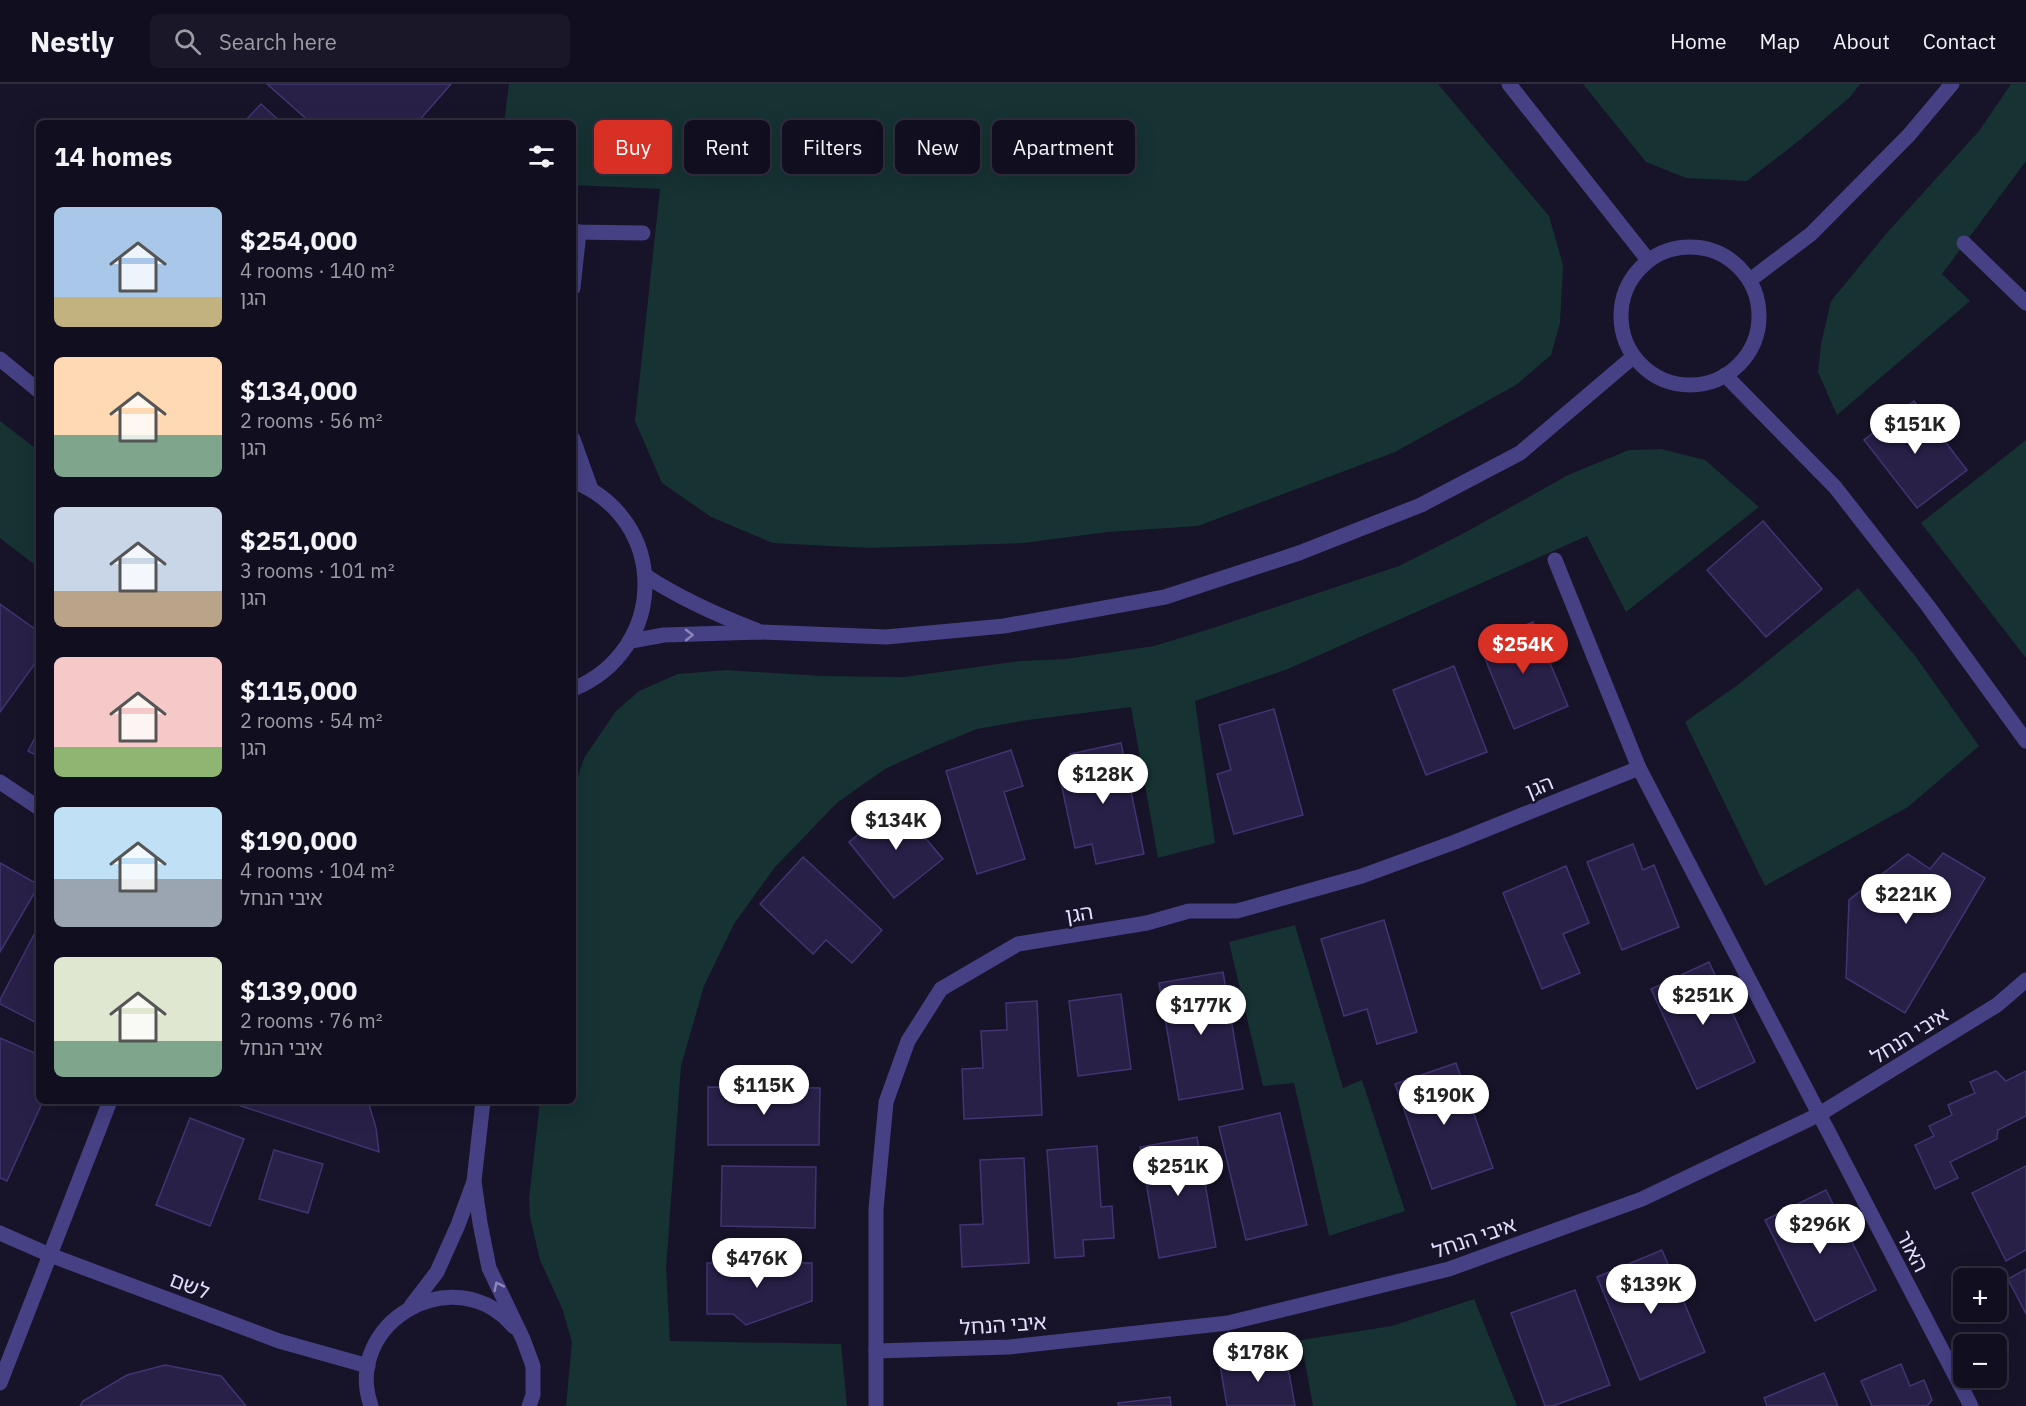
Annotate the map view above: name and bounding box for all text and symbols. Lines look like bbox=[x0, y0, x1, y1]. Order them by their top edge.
search box bbox=[150, 14, 570, 68]
text: Nestly bbox=[30, 23, 114, 60]
icon: search bbox=[171, 25, 204, 58]
text: Search here bbox=[219, 27, 337, 56]
text: Home bbox=[1670, 27, 1727, 55]
text: Map bbox=[1760, 27, 1800, 55]
text: About bbox=[1833, 27, 1890, 55]
text: Contact bbox=[1923, 27, 1996, 55]
chip: Buy bbox=[594, 120, 672, 174]
chip: Rent bbox=[684, 120, 770, 174]
chip: Filters bbox=[782, 120, 883, 174]
chip: New bbox=[895, 120, 980, 174]
chip: Apartment bbox=[992, 120, 1135, 174]
text: 14 homes bbox=[54, 139, 172, 173]
icon: filters bbox=[525, 140, 558, 173]
text: $254,000 bbox=[240, 223, 357, 257]
icon: home bbox=[102, 231, 174, 303]
text: 4 rooms · 140 m² bbox=[240, 257, 395, 284]
text: הגן bbox=[240, 284, 267, 311]
text: $134,000 bbox=[240, 373, 357, 407]
icon: home bbox=[102, 381, 174, 453]
pin: $151K bbox=[1873, 404, 1957, 455]
text: 2 rooms · 56 m² bbox=[240, 407, 383, 434]
text: $151K bbox=[1884, 410, 1946, 437]
text: הגן bbox=[240, 434, 267, 461]
text: $251,000 bbox=[240, 523, 357, 557]
icon: home bbox=[102, 531, 174, 603]
text: 3 rooms · 101 m² bbox=[240, 557, 395, 584]
text: הגן bbox=[240, 584, 267, 611]
pin: $254K bbox=[1481, 624, 1565, 675]
one-way arrow bbox=[684, 629, 693, 641]
text: $254K bbox=[1492, 630, 1554, 657]
text: $115,000 bbox=[240, 673, 357, 707]
icon: home bbox=[102, 681, 174, 753]
text: 2 rooms · 54 m² bbox=[240, 707, 383, 734]
text: הגן bbox=[240, 734, 267, 761]
pin: $128K bbox=[1061, 754, 1145, 805]
text: $128K bbox=[1072, 760, 1134, 787]
street label: הגן bbox=[1521, 768, 1557, 804]
pin: $134K bbox=[854, 800, 938, 851]
text: $134K bbox=[865, 806, 927, 833]
text: $190,000 bbox=[240, 823, 357, 857]
icon: home bbox=[102, 831, 174, 903]
text: 4 rooms · 104 m² bbox=[240, 857, 395, 884]
pin: $221K bbox=[1864, 874, 1948, 925]
text: $221K bbox=[1875, 880, 1937, 907]
text: איבי הנחל bbox=[240, 884, 323, 911]
street label: הגן bbox=[1063, 897, 1095, 929]
text: $139,000 bbox=[240, 973, 357, 1007]
pin: $251K bbox=[1661, 975, 1745, 1026]
icon: home bbox=[102, 981, 174, 1053]
text: $251K bbox=[1672, 981, 1734, 1008]
pin: $177K bbox=[1159, 985, 1243, 1036]
text: $177K bbox=[1170, 991, 1232, 1018]
street label: איבי הנחל bbox=[1865, 1000, 1953, 1070]
text: 2 rooms · 76 m² bbox=[240, 1007, 383, 1034]
text: איבי הנחל bbox=[240, 1034, 323, 1061]
pin: $115K bbox=[722, 1065, 806, 1116]
text: $115K bbox=[733, 1071, 795, 1098]
pin: $190K bbox=[1402, 1075, 1486, 1126]
text: $190K bbox=[1413, 1081, 1475, 1108]
pin: $251K bbox=[1136, 1146, 1220, 1197]
text: $251K bbox=[1147, 1152, 1209, 1179]
pin: $296K bbox=[1778, 1204, 1862, 1255]
street label: איבי הנחל bbox=[1428, 1210, 1520, 1264]
text: $296K bbox=[1789, 1210, 1851, 1237]
street label: האור bbox=[1890, 1225, 1936, 1277]
pin: $476K bbox=[715, 1238, 799, 1289]
text: $476K bbox=[726, 1244, 788, 1271]
pin: $139K bbox=[1609, 1264, 1693, 1315]
street label: לשם bbox=[166, 1265, 214, 1305]
map controls bbox=[1953, 1268, 2007, 1388]
button: + bbox=[1953, 1268, 2007, 1322]
text: $139K bbox=[1620, 1270, 1682, 1297]
one-way arrow bbox=[493, 1282, 505, 1293]
street label: איבי הנחל bbox=[959, 1307, 1047, 1341]
pin: $178K bbox=[1216, 1332, 1300, 1383]
button: − bbox=[1953, 1334, 2007, 1388]
text: $178K bbox=[1227, 1338, 1289, 1365]

